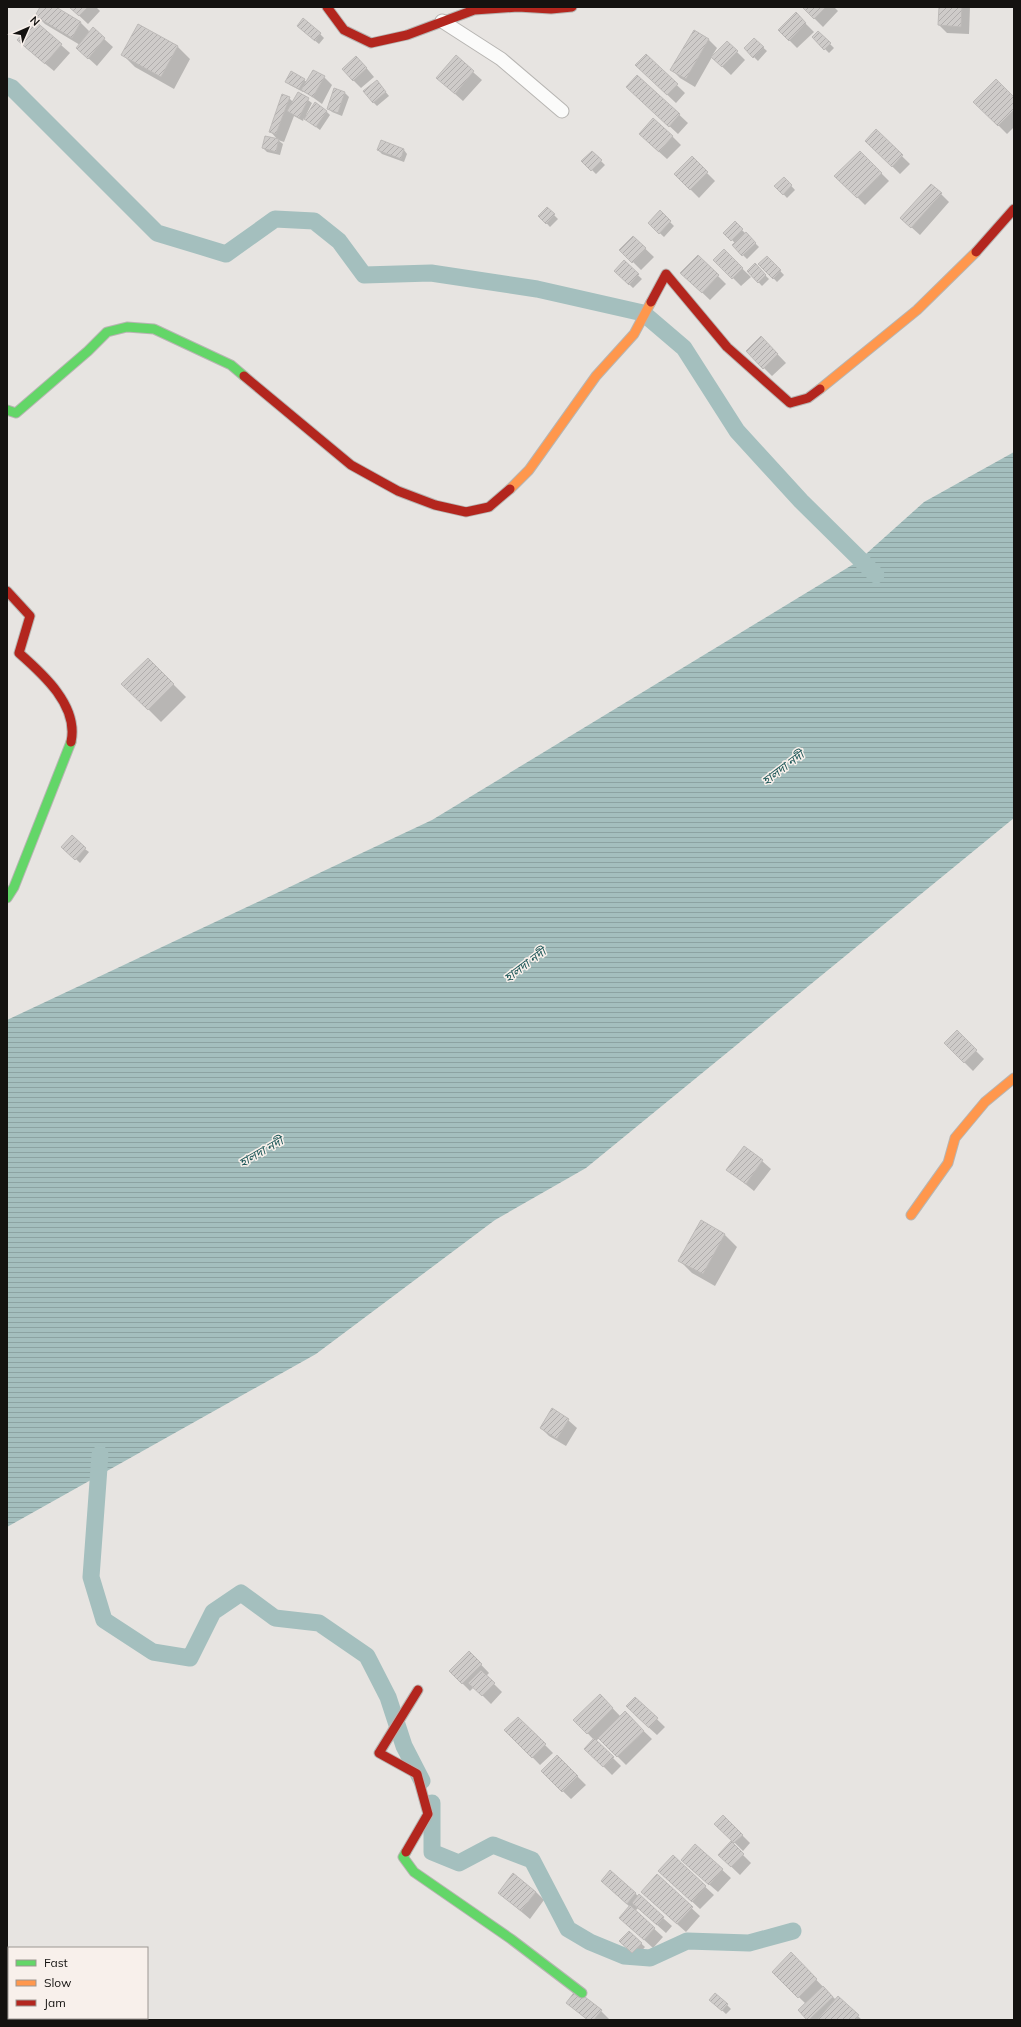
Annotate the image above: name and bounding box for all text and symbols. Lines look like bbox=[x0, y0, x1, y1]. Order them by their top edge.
north arrow bbox=[8, 8, 48, 48]
text: N bbox=[27, 13, 43, 29]
water label: হালদা নদী bbox=[759, 745, 809, 788]
water label: হালদা নদী bbox=[501, 942, 551, 985]
water label: হালদা নদী bbox=[236, 1132, 288, 1170]
legend bbox=[8, 1947, 148, 2019]
text: Fast bbox=[44, 1955, 68, 1970]
text: Slow bbox=[44, 1975, 72, 1990]
text: Jam bbox=[44, 1995, 66, 2010]

